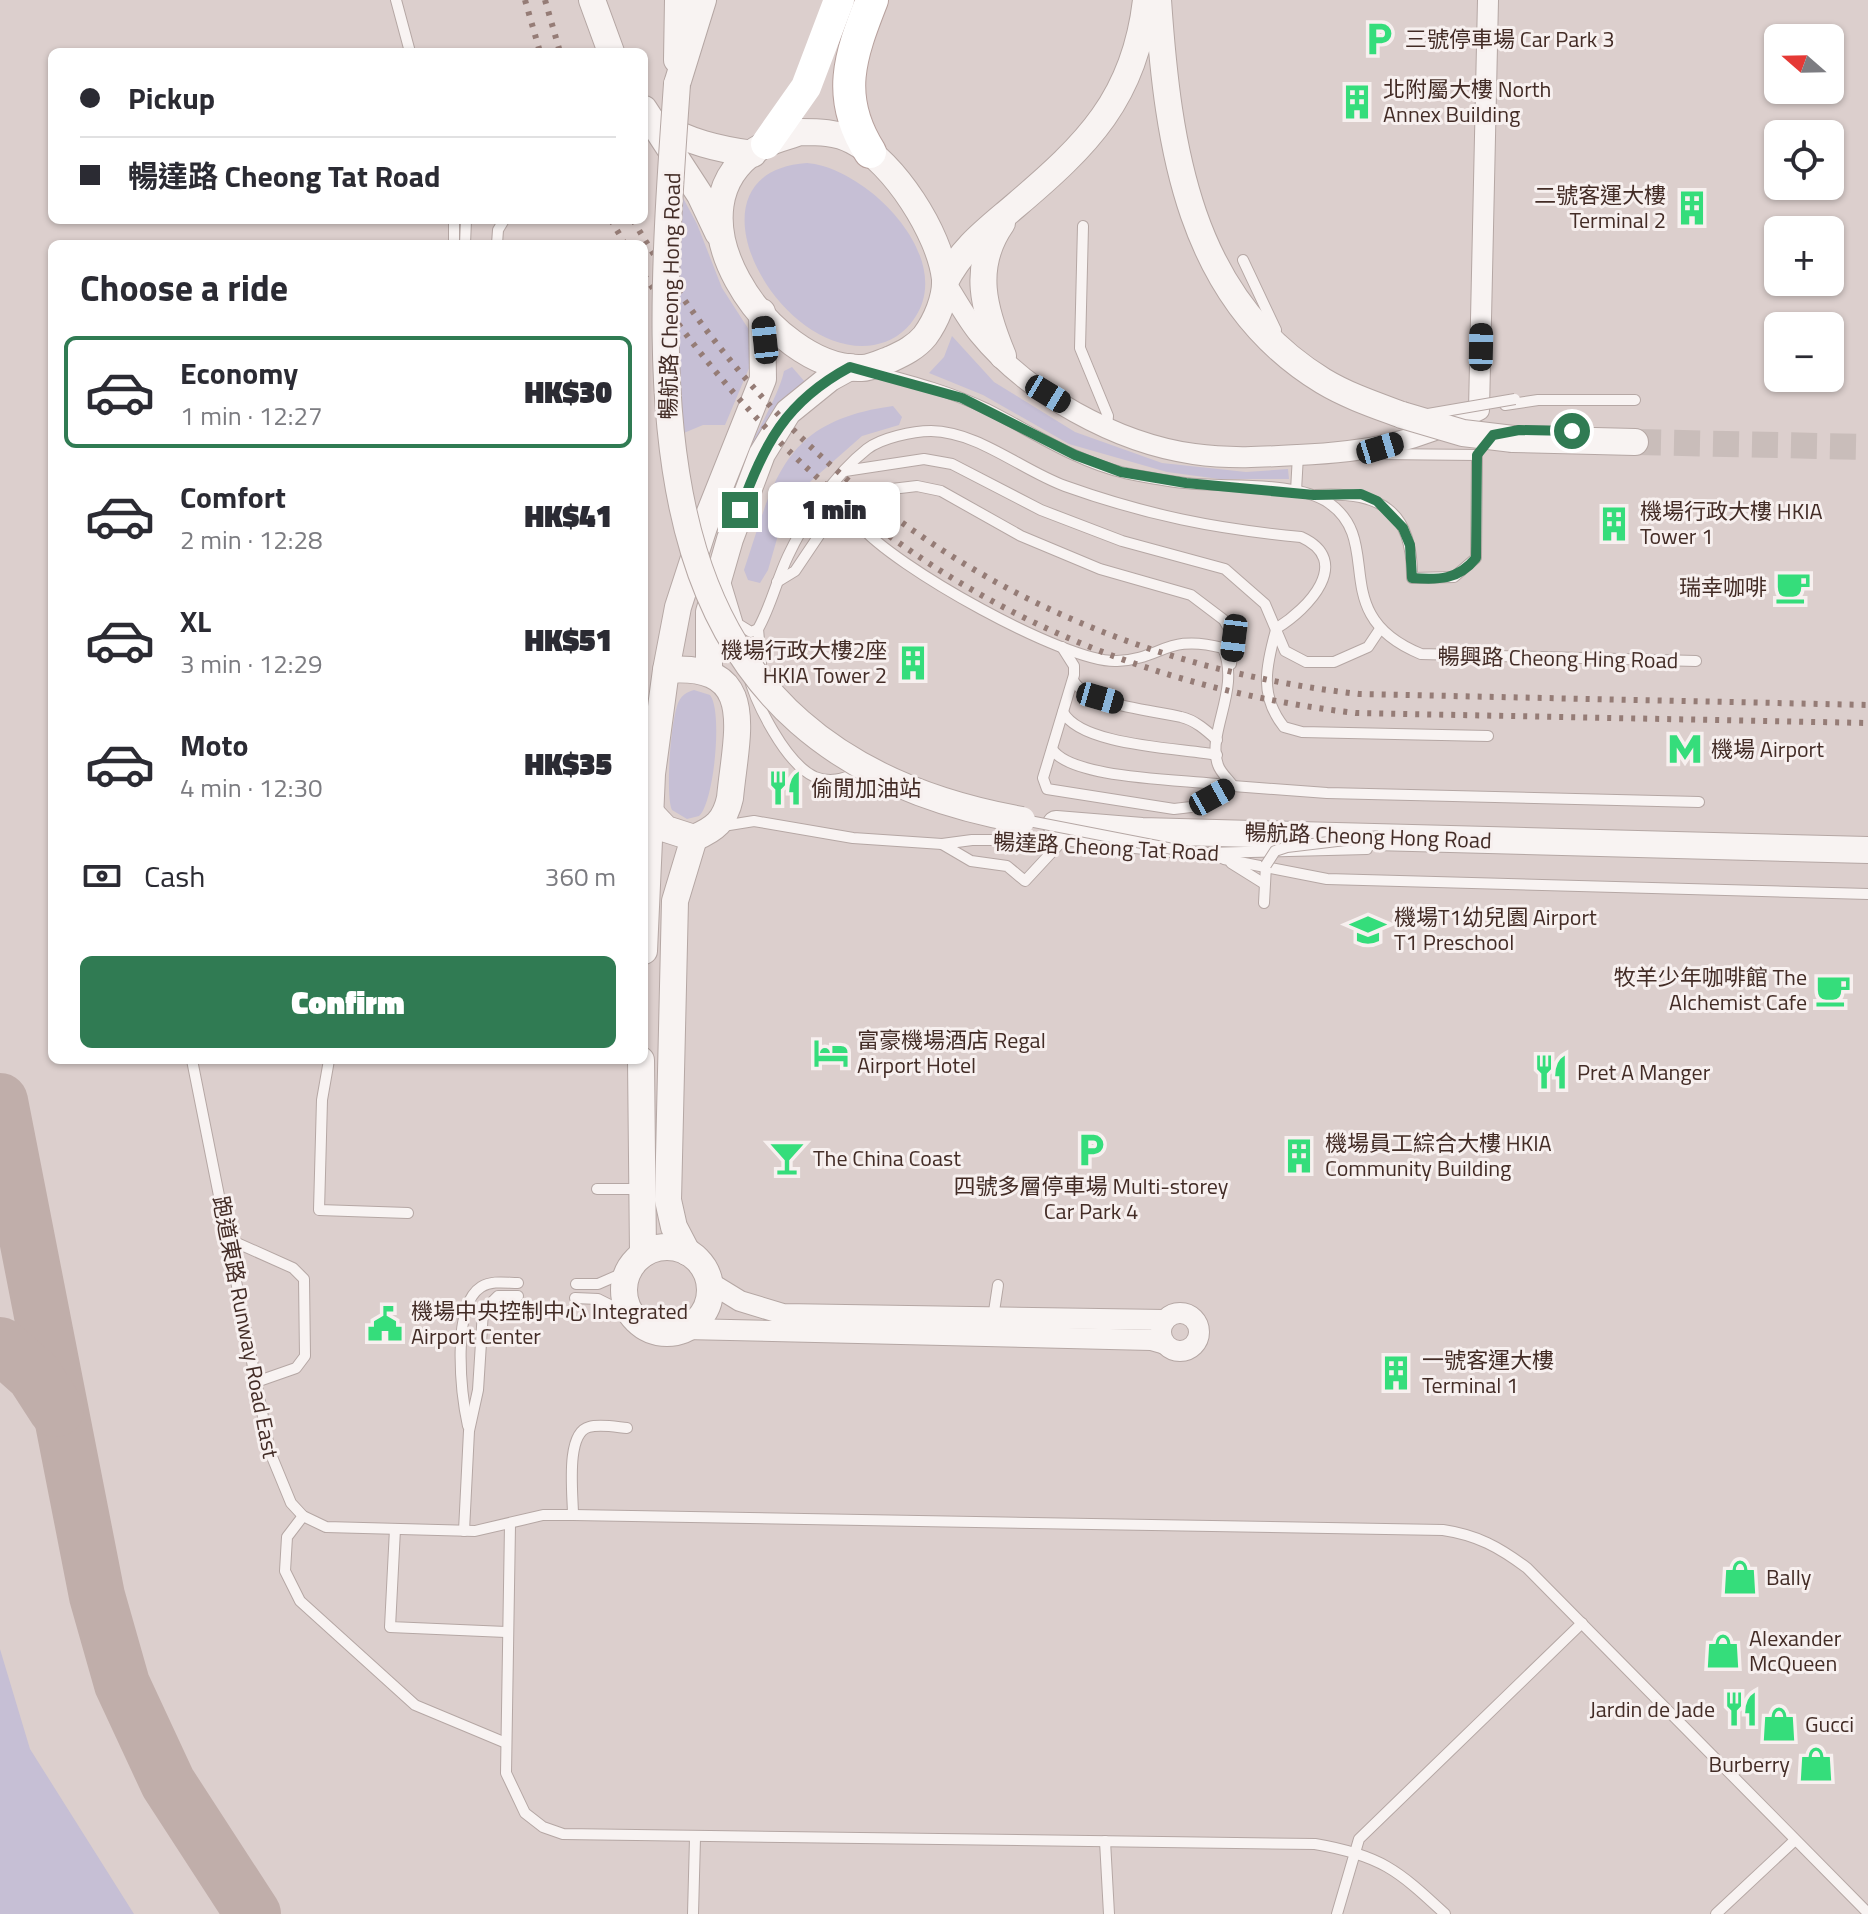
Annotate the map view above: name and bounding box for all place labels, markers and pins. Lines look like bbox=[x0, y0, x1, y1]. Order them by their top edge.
parking icon: 三號停車場 Car Park 3 bbox=[1360, 20, 1398, 58]
place label: 三號停車場 Car Park 3 bbox=[1405, 22, 1615, 56]
place label: 北附屬大樓 North Annex Building bbox=[1383, 72, 1551, 131]
building icon: 北附屬大樓 North Annex Building bbox=[1338, 83, 1376, 121]
place label: 二號客運大樓 Terminal 2 bbox=[1534, 178, 1666, 237]
building icon: 二號客運大樓 Terminal 2 bbox=[1673, 189, 1711, 227]
place label: 機場行政大樓 HKIA Tower 1 bbox=[1640, 494, 1823, 553]
building icon: 機場行政大樓 HKIA Tower 1 bbox=[1595, 505, 1633, 543]
cafe icon: 瑞幸咖啡 bbox=[1774, 568, 1812, 606]
place label: 瑞幸咖啡 bbox=[1679, 570, 1767, 604]
place label: 機場行政大樓2座 HKIA Tower 2 bbox=[721, 633, 887, 692]
building icon: 機場行政大樓2座 HKIA Tower 2 bbox=[894, 644, 932, 682]
metro station icon: 機場 Airport bbox=[1666, 730, 1704, 768]
place label: 機場 Airport bbox=[1711, 732, 1824, 766]
restaurant icon: 偷閒加油站 bbox=[766, 769, 804, 807]
place label: 偷閒加油站 bbox=[811, 771, 921, 805]
place label: 機場T1幼兒園 Airport T1 Preschool bbox=[1394, 900, 1597, 959]
school or university icon: 機場T1幼兒園 Airport T1 Preschool bbox=[1349, 911, 1387, 949]
place label: 牧羊少年咖啡館 The Alchemist Cafe bbox=[1614, 960, 1807, 1019]
cafe icon: 牧羊少年咖啡館 The Alchemist Cafe bbox=[1814, 971, 1852, 1009]
place label: 富豪機場酒店 Regal Airport Hotel bbox=[857, 1023, 1046, 1082]
hotel icon: 富豪機場酒店 Regal Airport Hotel bbox=[812, 1034, 850, 1072]
restaurant icon: Pret A Manger bbox=[1532, 1053, 1570, 1091]
place label: Pret A Manger bbox=[1577, 1055, 1711, 1089]
place label: 機場員工綜合大樓 HKIA Community Building bbox=[1325, 1126, 1552, 1185]
parking icon: 四號多層停車場 Multi-storey Car Park 4 bbox=[1072, 1131, 1110, 1169]
building icon: 機場員工綜合大樓 HKIA Community Building bbox=[1280, 1137, 1318, 1175]
bar icon: The China Coast bbox=[768, 1139, 806, 1177]
place label: The China Coast bbox=[813, 1141, 961, 1175]
place label: 四號多層停車場 Multi-storey Car Park 4 bbox=[954, 1169, 1229, 1228]
place label: 機場中央控制中心 Integrated Airport Center bbox=[411, 1294, 688, 1353]
public building icon: 機場中央控制中心 Integrated Airport Center bbox=[366, 1305, 404, 1343]
place label: 一號客運大樓 Terminal 1 bbox=[1422, 1343, 1554, 1402]
building icon: 一號客運大樓 Terminal 1 bbox=[1377, 1354, 1415, 1392]
shop icon: Bally bbox=[1721, 1558, 1759, 1596]
place label: Bally bbox=[1766, 1560, 1812, 1594]
place label: Alexander McQueen bbox=[1749, 1621, 1842, 1680]
shop icon: Alexander McQueen bbox=[1704, 1632, 1742, 1670]
restaurant icon: Jardin de Jade bbox=[1722, 1690, 1760, 1728]
place label: Jardin de Jade bbox=[1589, 1692, 1715, 1726]
shop icon: Gucci bbox=[1760, 1705, 1798, 1743]
place label: Gucci bbox=[1805, 1707, 1854, 1741]
shop icon: Burberry bbox=[1797, 1745, 1835, 1783]
place label: Burberry bbox=[1709, 1747, 1790, 1781]

